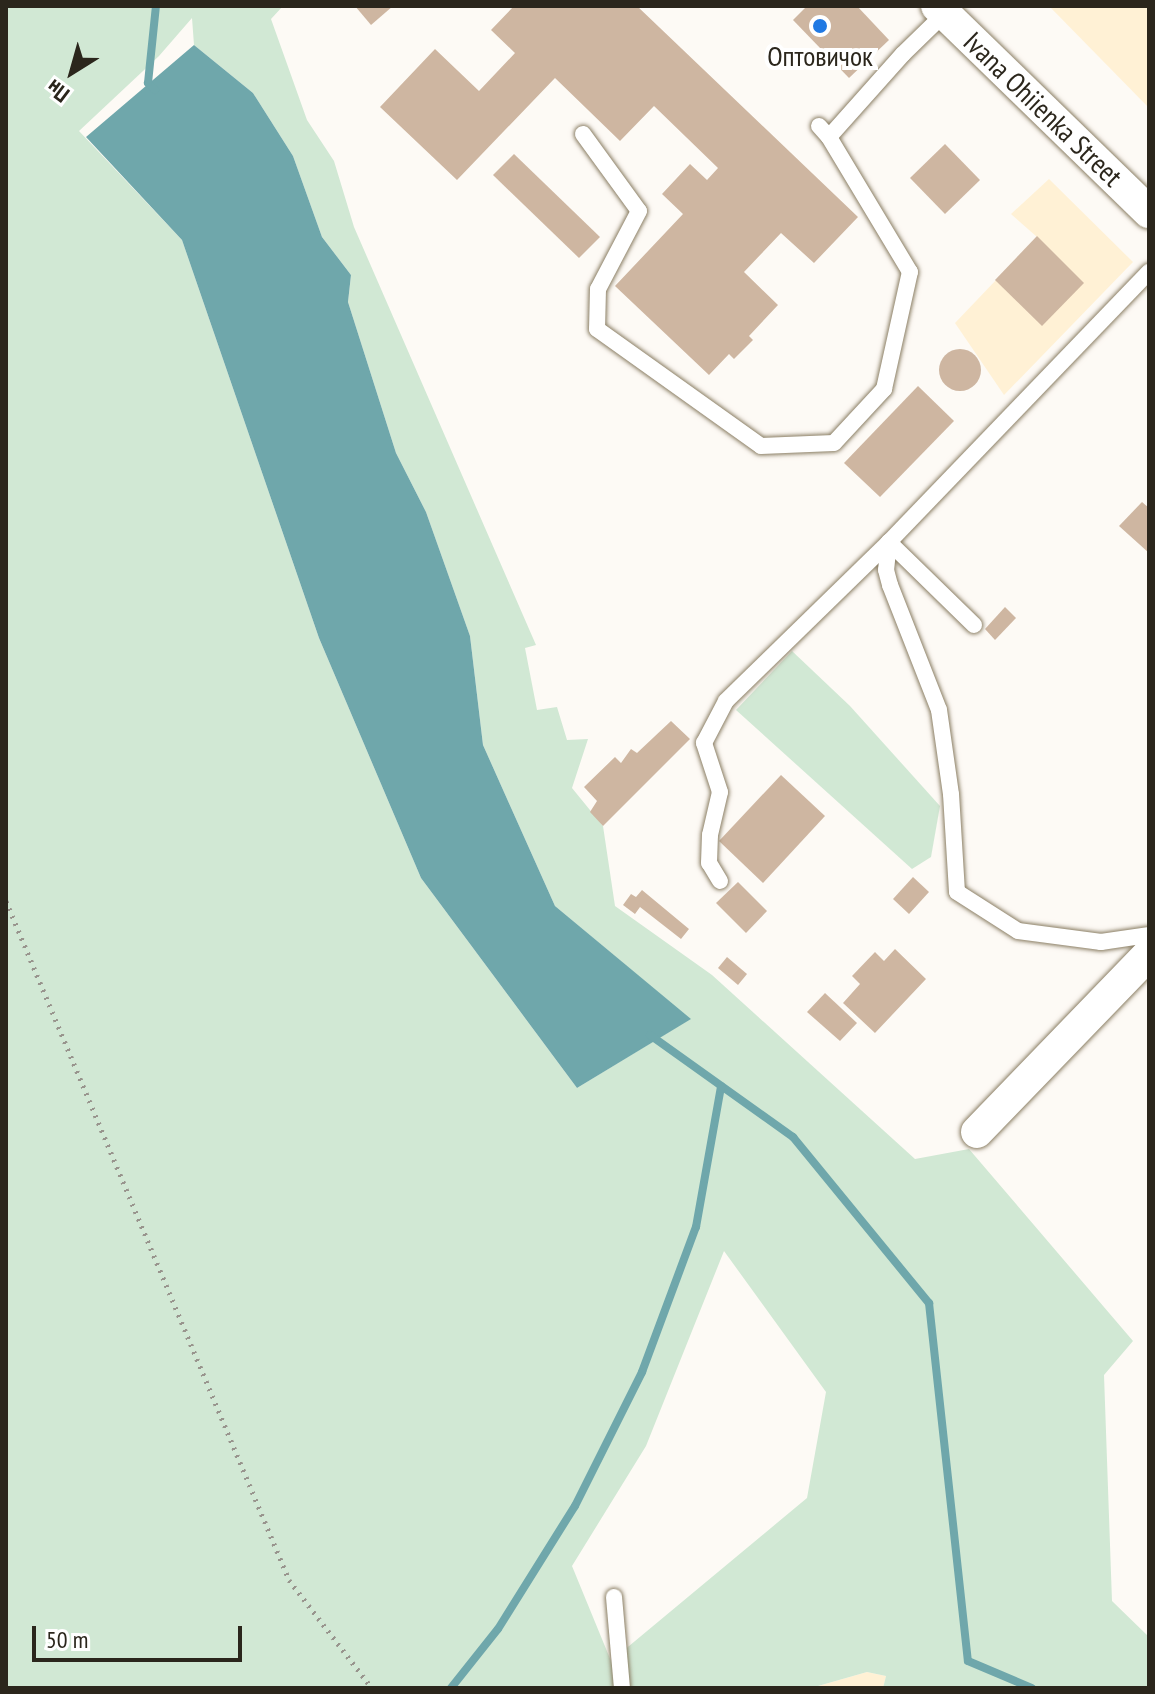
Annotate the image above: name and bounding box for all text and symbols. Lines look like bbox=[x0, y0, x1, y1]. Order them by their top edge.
marker: Оптовичок bbox=[811, 17, 829, 35]
street label: Ivana Ohiienka Street bbox=[957, 25, 1129, 193]
north arrow bbox=[32, 32, 112, 112]
place label: Оптовичок bbox=[767, 39, 873, 73]
text: Пн bbox=[41, 74, 74, 109]
scale bar bbox=[36, 1610, 246, 1660]
text: 50 m bbox=[46, 1624, 88, 1655]

